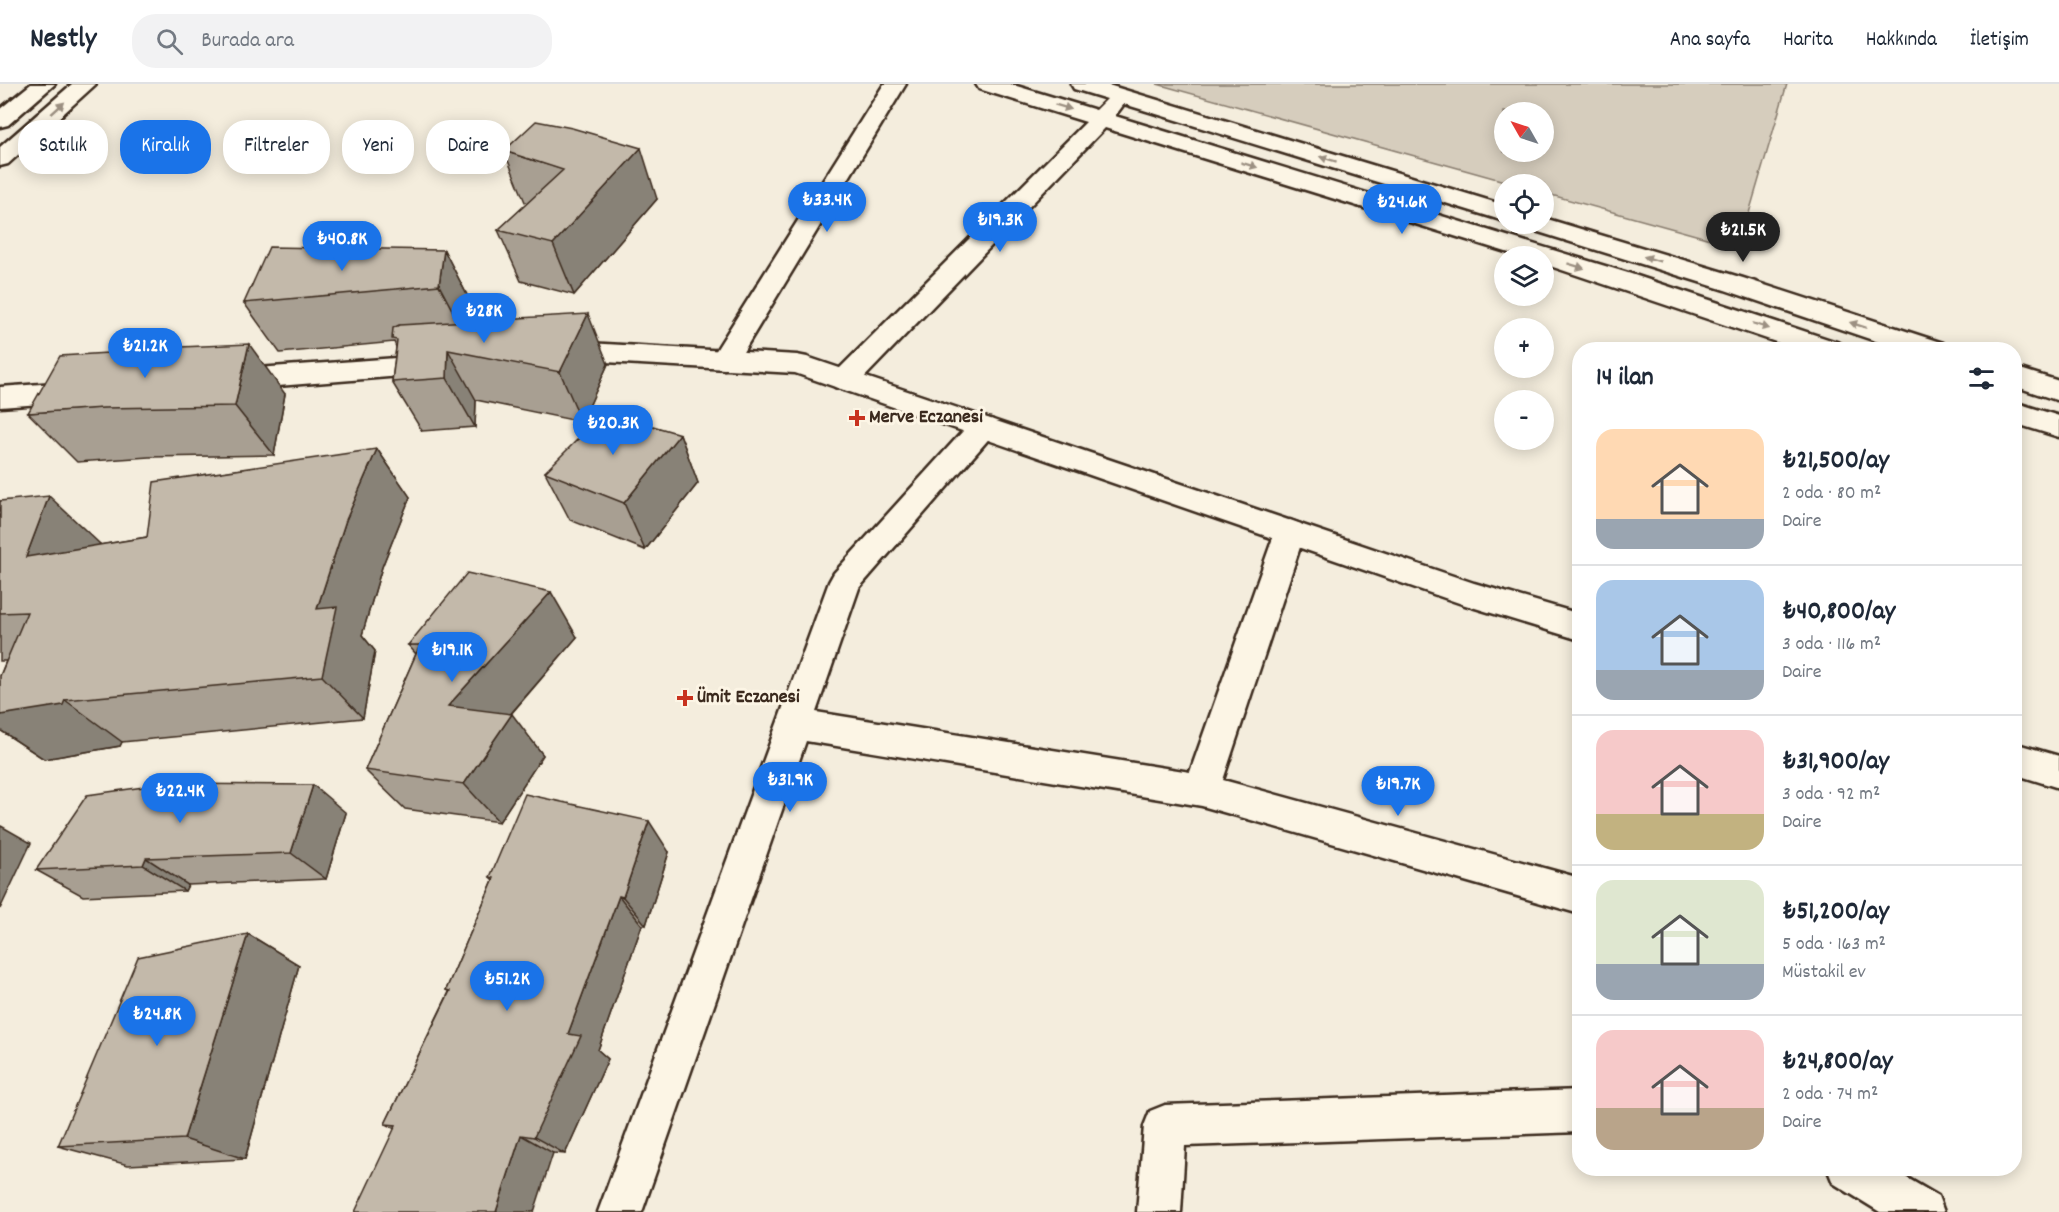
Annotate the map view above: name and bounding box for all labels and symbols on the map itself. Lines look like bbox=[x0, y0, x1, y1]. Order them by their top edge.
one-way arrow bbox=[50, 101, 66, 114]
north arrow bbox=[1494, 102, 1554, 162]
one-way arrow bbox=[1054, 103, 1072, 113]
one-way arrow bbox=[1319, 154, 1337, 163]
one-way arrow bbox=[1240, 161, 1258, 170]
pin: ₺33.4K bbox=[778, 182, 876, 233]
pin: ₺24.6K bbox=[1353, 184, 1451, 235]
pin: ₺19.3K bbox=[951, 202, 1049, 253]
pin: ₺21.5K bbox=[1694, 212, 1792, 263]
pin: ₺40.8K bbox=[293, 221, 391, 272]
one-way arrow bbox=[1643, 253, 1661, 263]
one-way arrow bbox=[1567, 262, 1585, 271]
pin: ₺28K bbox=[448, 293, 520, 344]
one-way arrow bbox=[1849, 319, 1867, 329]
one-way arrow bbox=[1752, 322, 1770, 332]
pin: ₺21.2K bbox=[96, 328, 194, 379]
place label: Merve Eczanesi bbox=[869, 404, 983, 432]
pin: ₺20.3K bbox=[564, 405, 662, 456]
marker: Merve Eczanesi bbox=[850, 411, 864, 425]
pin: ₺19.1K bbox=[403, 632, 501, 683]
place label: Ümit Eczanesi bbox=[697, 684, 800, 712]
marker: Ümit Eczanesi bbox=[678, 691, 692, 705]
pin: ₺31.9K bbox=[741, 762, 839, 813]
pin: ₺19.7K bbox=[1349, 766, 1447, 817]
pin: ₺22.4K bbox=[131, 773, 229, 824]
pin: ₺51.2K bbox=[458, 961, 556, 1012]
pin: ₺24.8K bbox=[108, 996, 206, 1047]

